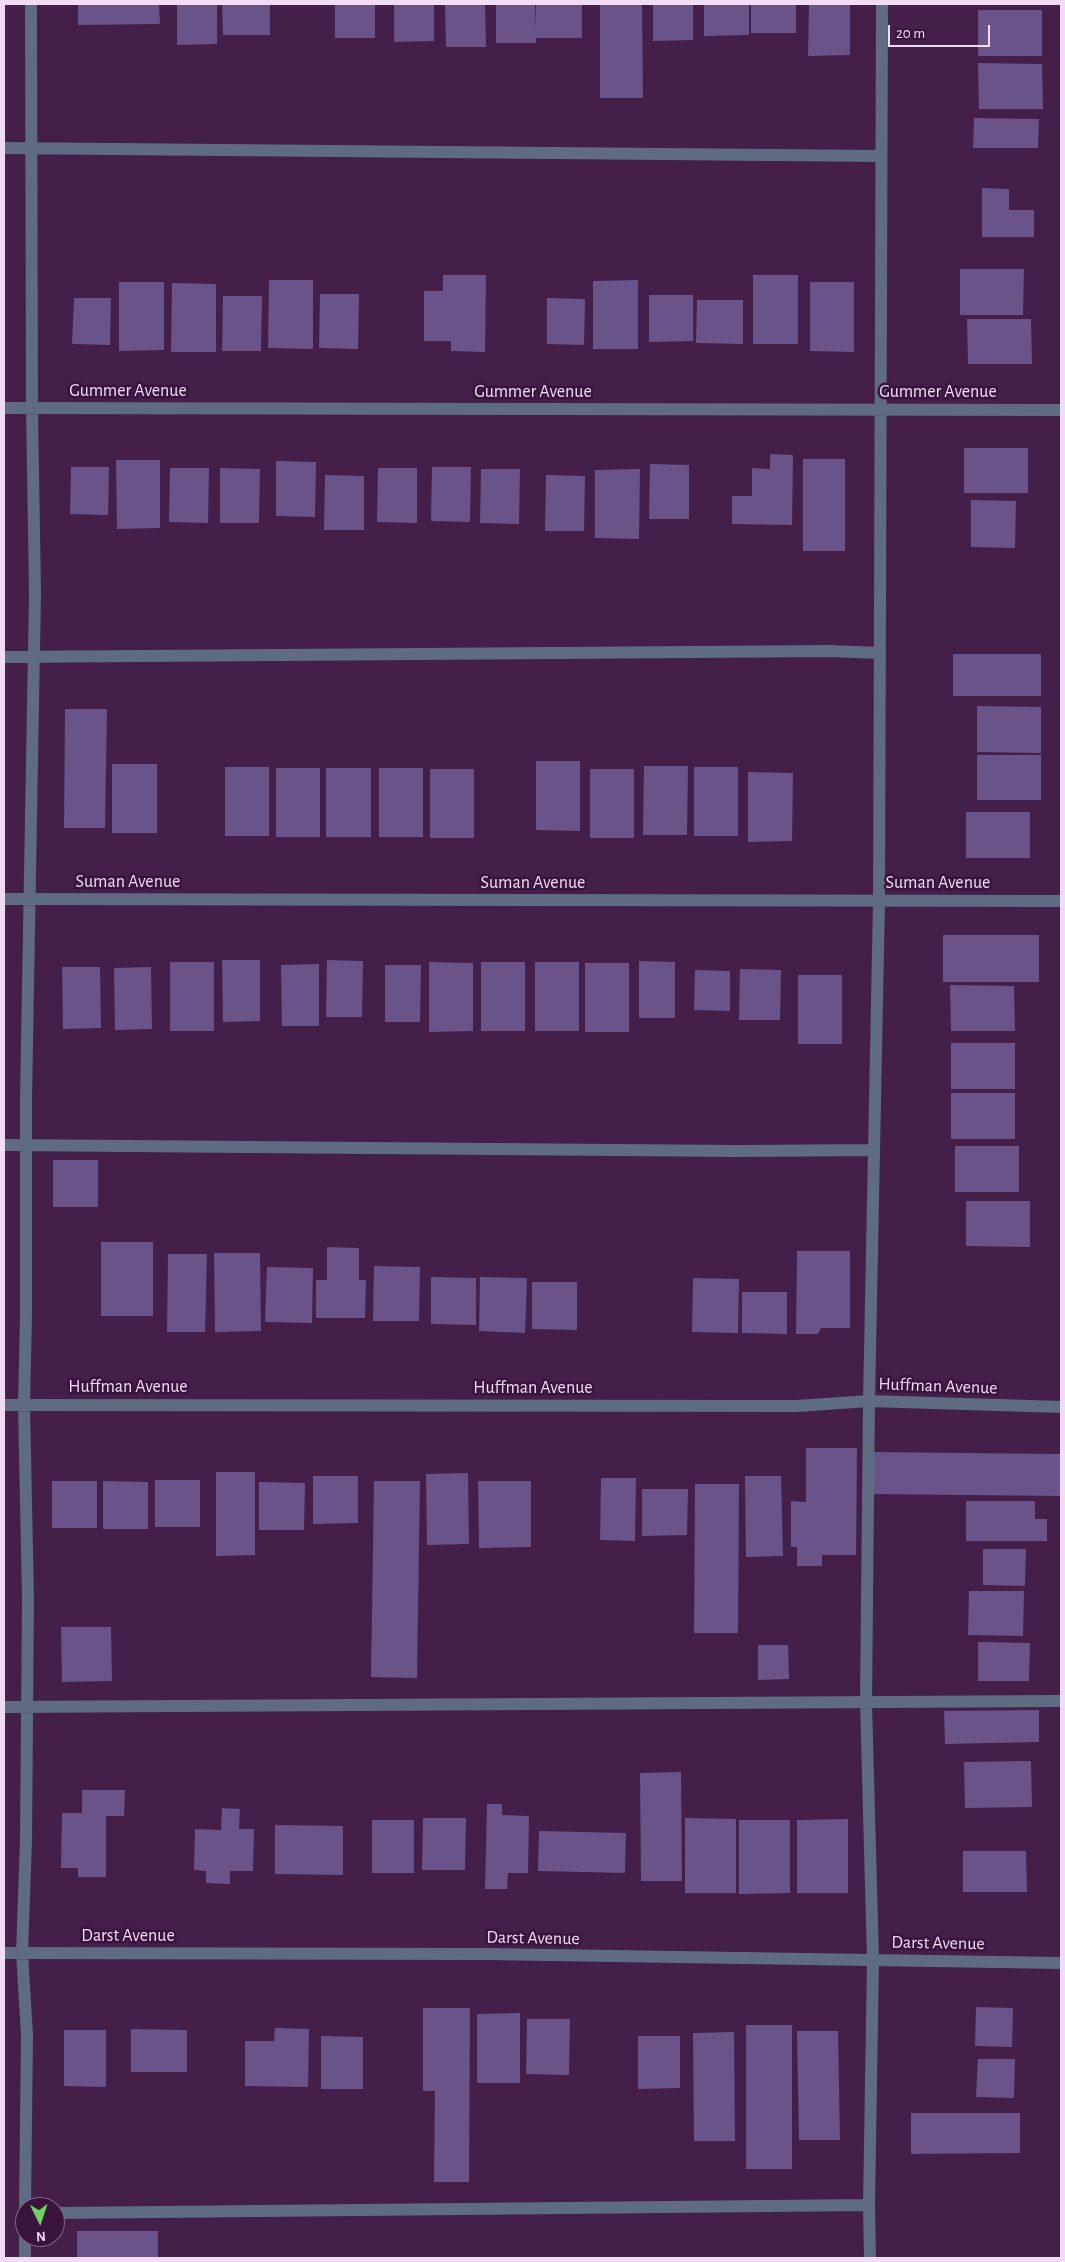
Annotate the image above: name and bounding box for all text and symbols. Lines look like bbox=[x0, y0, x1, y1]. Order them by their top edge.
scale bar bbox=[890, 15, 992, 47]
text: 20 m bbox=[896, 26, 925, 41]
street label: Gummer Avenue bbox=[69, 380, 187, 402]
street label: Gummer Avenue bbox=[474, 381, 592, 403]
street label: Gummer Avenue bbox=[879, 381, 997, 403]
street label: Suman Avenue bbox=[76, 871, 180, 893]
street label: Suman Avenue bbox=[481, 872, 585, 894]
street label: Suman Avenue bbox=[886, 872, 990, 894]
street label: Huffman Avenue bbox=[878, 1373, 998, 1399]
street label: Huffman Avenue bbox=[68, 1376, 188, 1398]
street label: Huffman Avenue bbox=[473, 1377, 593, 1399]
street label: Darst Avenue bbox=[81, 1925, 175, 1947]
street label: Darst Avenue bbox=[486, 1926, 580, 1950]
street label: Darst Avenue bbox=[891, 1931, 985, 1955]
north arrow bbox=[15, 2197, 65, 2247]
text: N bbox=[36, 2229, 46, 2243]

